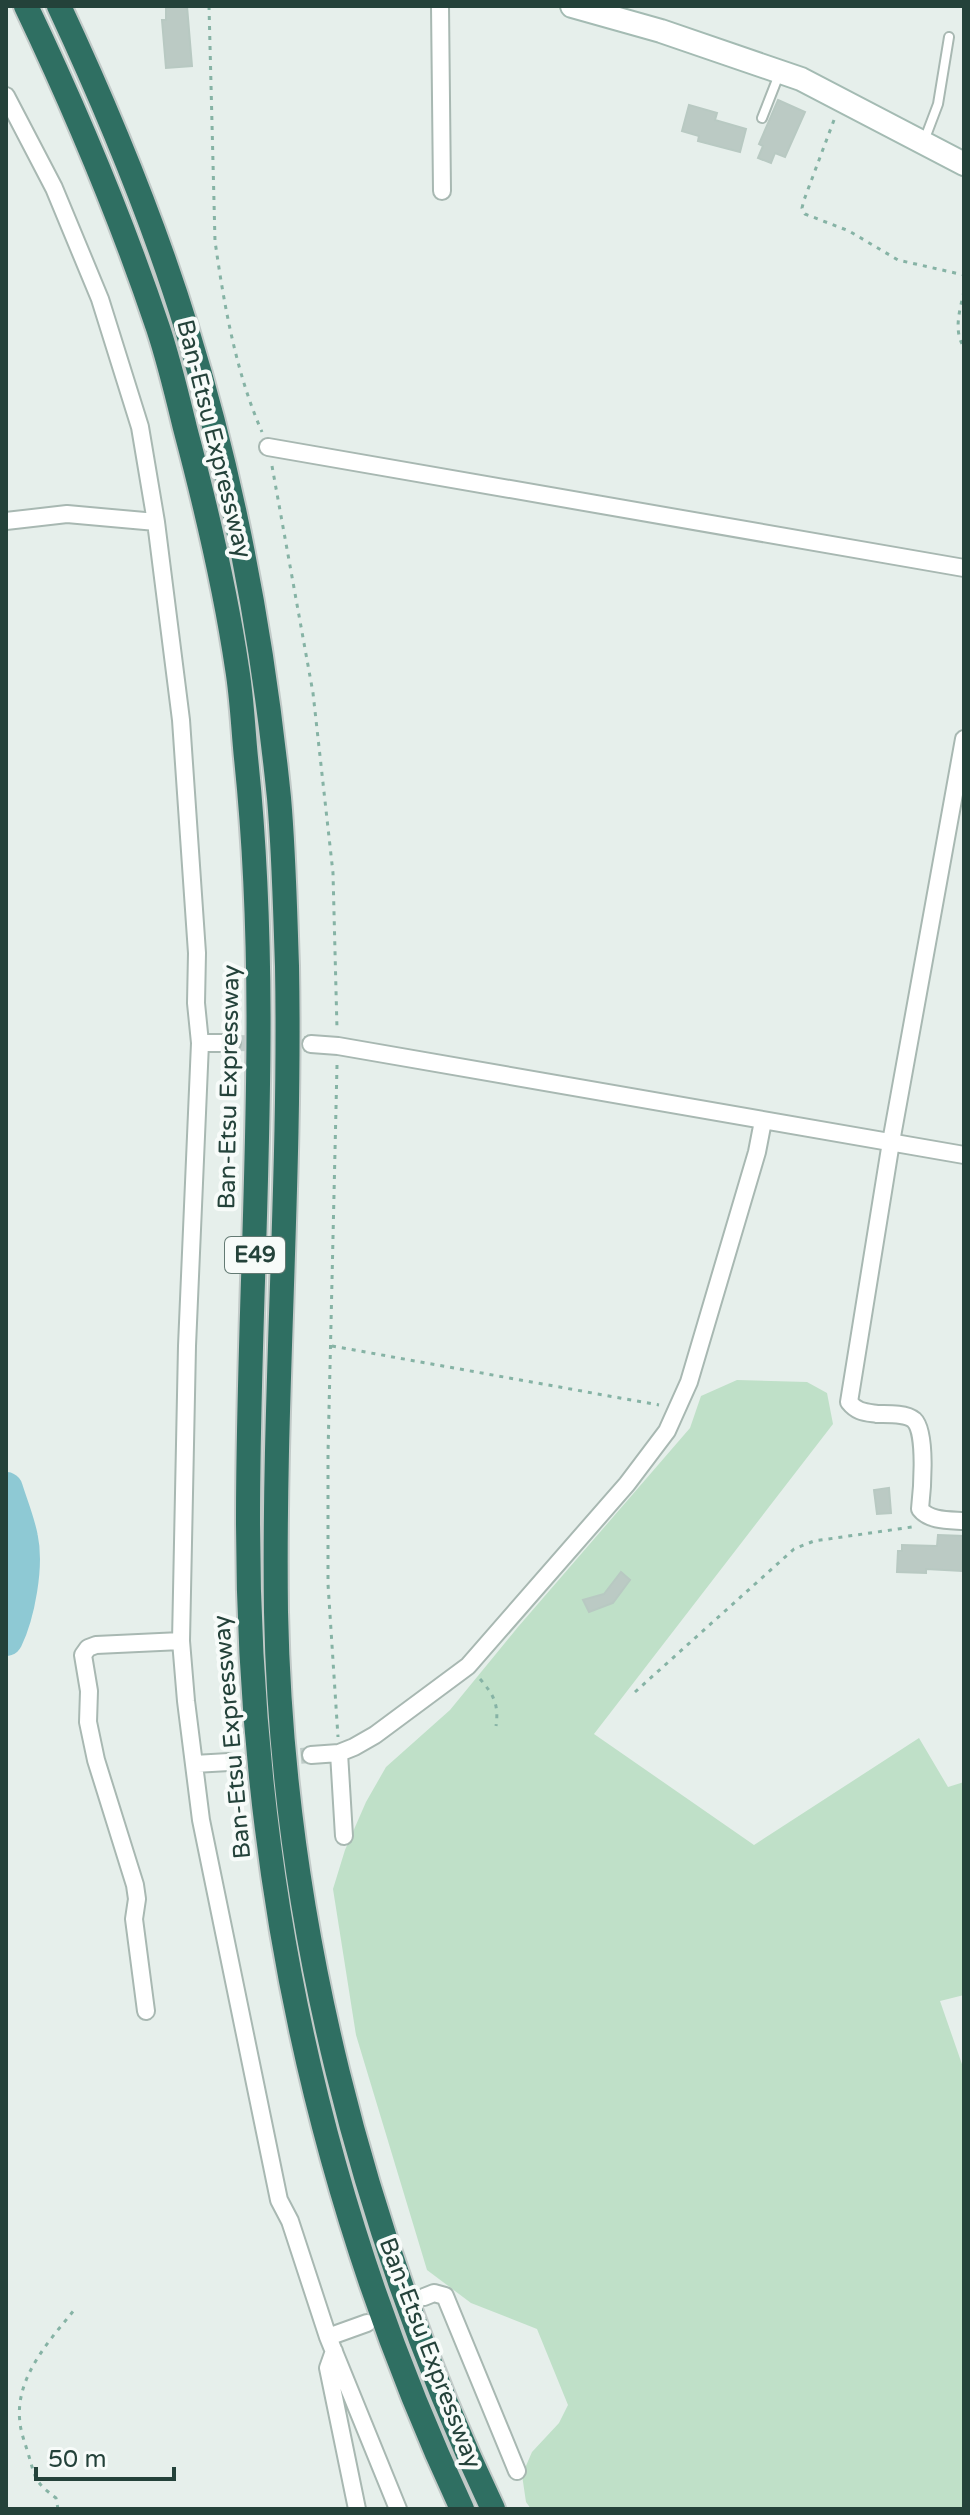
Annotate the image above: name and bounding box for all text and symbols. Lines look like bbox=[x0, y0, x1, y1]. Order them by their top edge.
street label: Ban-Etsu Expressway bbox=[170, 317, 258, 561]
street label: Ban-Etsu Expressway bbox=[212, 964, 246, 1210]
road number: E49 bbox=[225, 1237, 285, 1273]
street label: Ban-Etsu Expressway bbox=[207, 1614, 257, 1860]
street label: Ban-Etsu Expressway bbox=[373, 2234, 487, 2473]
scale bar bbox=[36, 2431, 174, 2481]
text: 50 m bbox=[48, 2445, 106, 2474]

